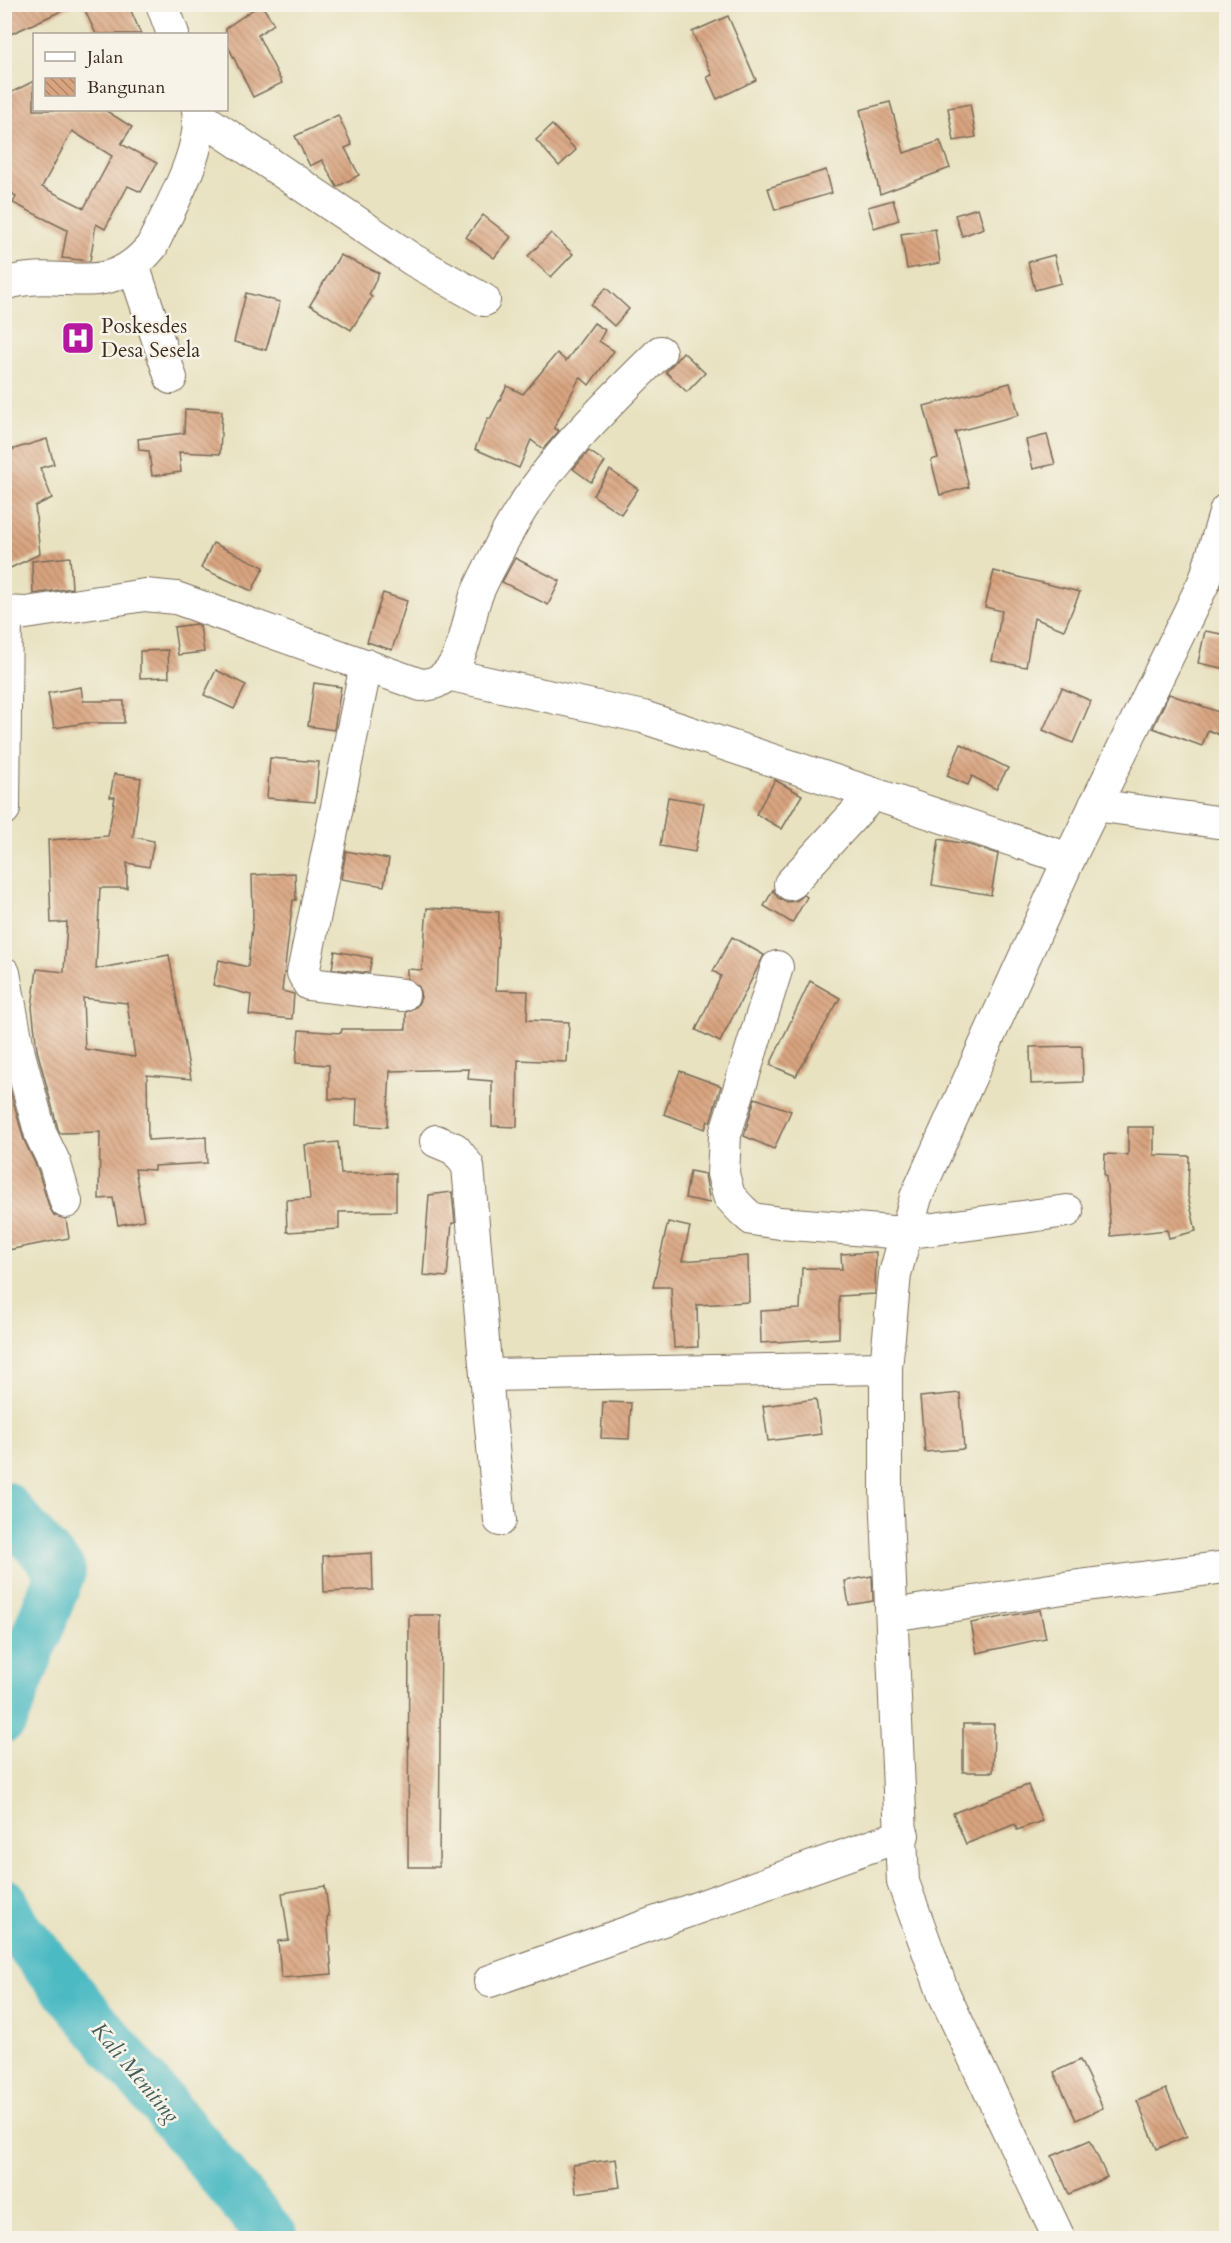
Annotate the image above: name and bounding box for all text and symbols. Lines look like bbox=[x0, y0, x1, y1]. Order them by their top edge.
legend bbox=[33, 33, 228, 111]
text: Jalan bbox=[84, 45, 124, 70]
text: Bangunan bbox=[87, 75, 166, 100]
place label: Poskesdes Desa Sesela bbox=[101, 312, 200, 365]
hospital icon: Poskesdes Desa Sesela bbox=[60, 320, 96, 356]
water label: Kali Meniting bbox=[84, 2016, 186, 2129]

